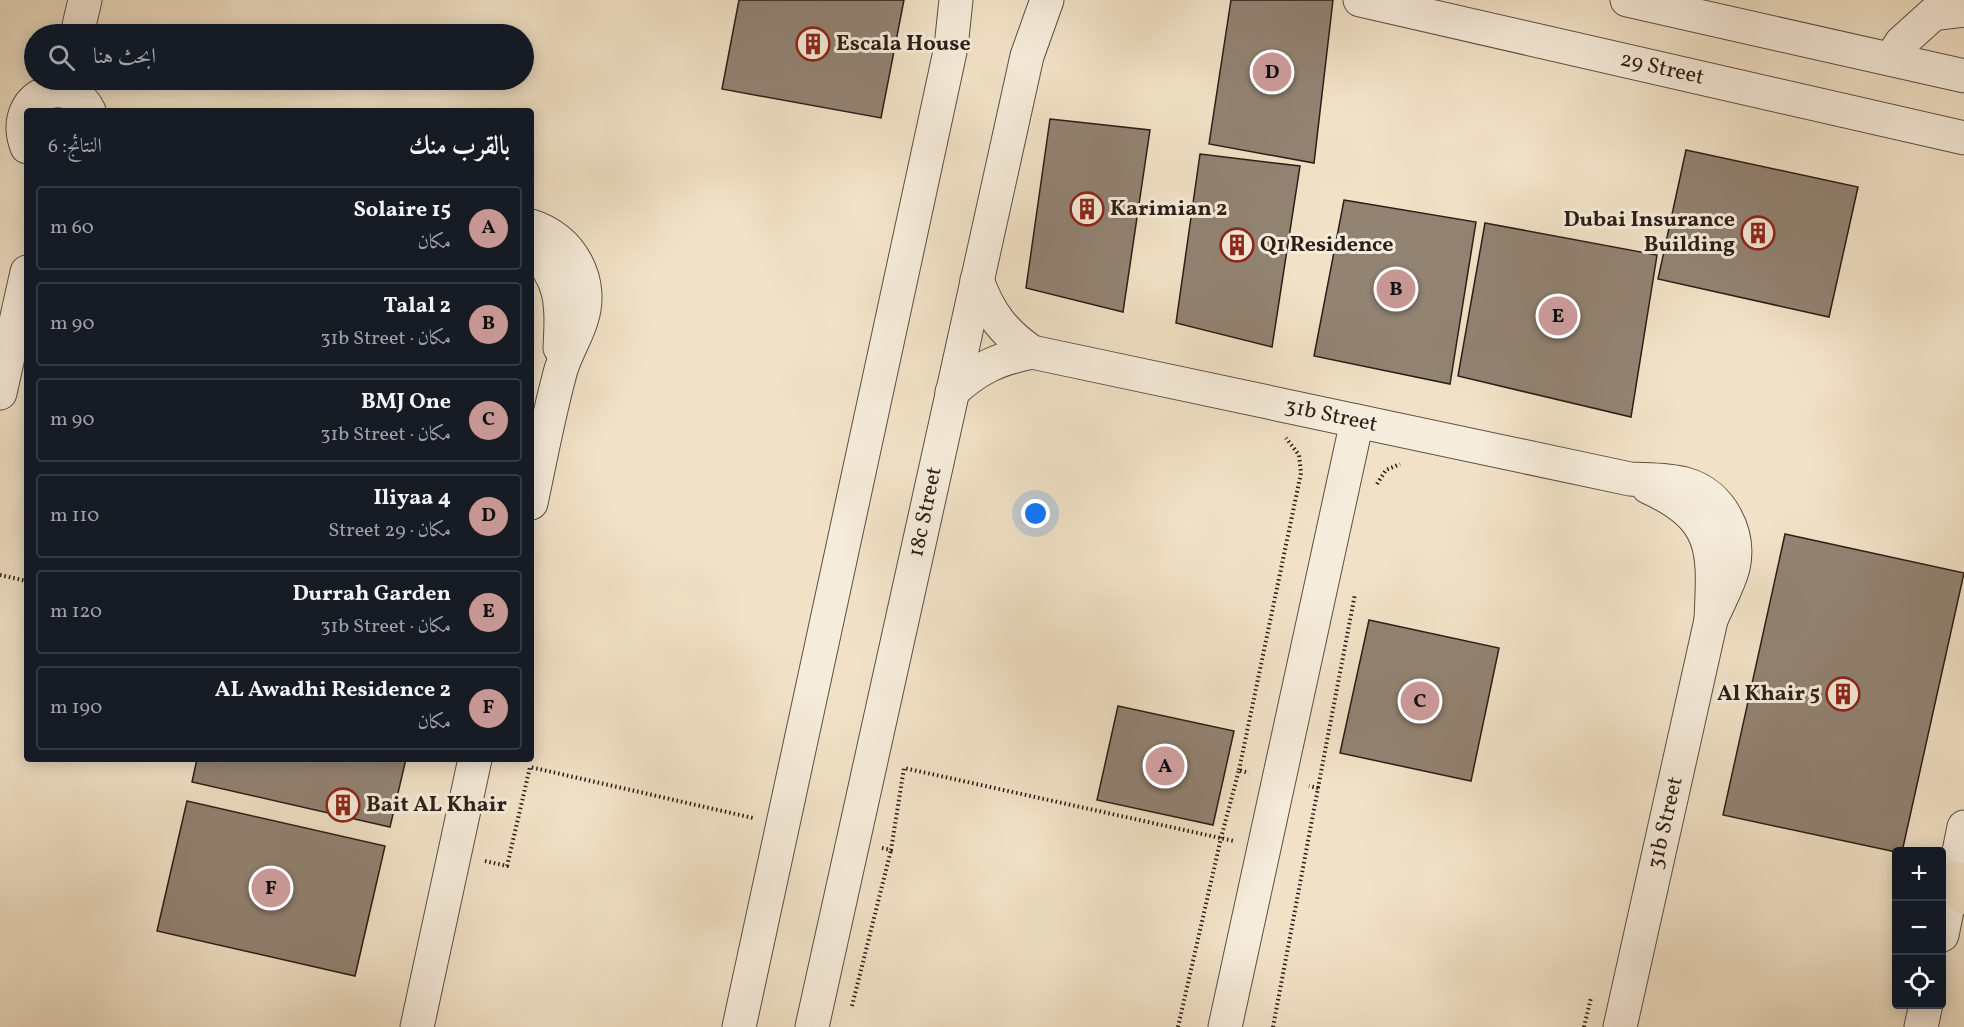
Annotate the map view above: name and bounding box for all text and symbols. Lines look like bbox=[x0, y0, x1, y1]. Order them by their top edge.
search box bbox=[24, 24, 534, 90]
building icon: Escala House bbox=[795, 26, 831, 62]
place label: Escala House bbox=[836, 29, 971, 60]
icon: search bbox=[45, 41, 78, 74]
text: ابحث هنا bbox=[93, 42, 156, 73]
street label: 29 Street bbox=[1617, 44, 1707, 94]
pin: D bbox=[1252, 50, 1292, 94]
text: بالقرب منك bbox=[409, 129, 510, 165]
text: النتائج: 6 bbox=[48, 133, 102, 161]
building icon: Karimian 2 bbox=[1069, 191, 1105, 227]
place label: Karimian 2 bbox=[1110, 194, 1228, 225]
text: Solaire 15 bbox=[353, 195, 451, 226]
place label: Dubai Insurance Building bbox=[1563, 205, 1735, 261]
text: 60 m bbox=[50, 214, 94, 242]
text: A bbox=[481, 214, 496, 242]
building icon: Dubai Insurance Building bbox=[1740, 215, 1776, 251]
building icon: Q1 Residence bbox=[1219, 227, 1255, 263]
text: مكان bbox=[417, 229, 451, 257]
place label: Q1 Residence bbox=[1260, 230, 1394, 261]
pin: B bbox=[1376, 266, 1416, 312]
text: Talal 2 bbox=[383, 291, 451, 322]
pin: E bbox=[1538, 294, 1578, 338]
text: 90 m bbox=[50, 310, 95, 338]
text: B bbox=[482, 310, 495, 338]
text: مكان · 31b Street bbox=[320, 325, 451, 353]
text: BMJ One bbox=[361, 387, 451, 418]
street label: 31b Street bbox=[1282, 391, 1380, 441]
text: 90 m bbox=[50, 406, 95, 434]
text: C bbox=[482, 406, 495, 434]
text: مكان · 31b Street bbox=[320, 421, 451, 449]
street label: 18c Street bbox=[901, 464, 951, 560]
text: Iliyaa 4 bbox=[373, 483, 451, 514]
your location bbox=[1021, 499, 1050, 528]
text: 110 m bbox=[50, 502, 99, 530]
text: D bbox=[481, 502, 496, 530]
text: مكان · 29 Street bbox=[328, 517, 451, 545]
text: Durrah Garden bbox=[292, 579, 451, 610]
text: 120 m bbox=[50, 598, 102, 626]
text: E bbox=[482, 598, 495, 626]
text: مكان · 31b Street bbox=[320, 613, 451, 641]
text: AL Awadhi Residence 2 bbox=[215, 675, 451, 706]
building icon: Al Khair 5 bbox=[1825, 676, 1861, 712]
pin: C bbox=[1400, 678, 1440, 724]
place label: Al Khair 5 bbox=[1717, 679, 1820, 710]
text: 190 m bbox=[50, 694, 102, 722]
text: F bbox=[483, 694, 494, 722]
text: مكان bbox=[417, 709, 451, 737]
pin: A bbox=[1146, 744, 1184, 789]
street label: 31b Street bbox=[1640, 773, 1692, 872]
building icon: Bait AL Khair bbox=[325, 787, 361, 823]
place label: Bait AL Khair bbox=[366, 790, 508, 821]
map controls bbox=[1892, 847, 1946, 1009]
button: + bbox=[1892, 847, 1946, 901]
pin: F bbox=[252, 866, 290, 910]
button: − bbox=[1892, 901, 1946, 955]
button: locate bbox=[1892, 955, 1946, 1009]

